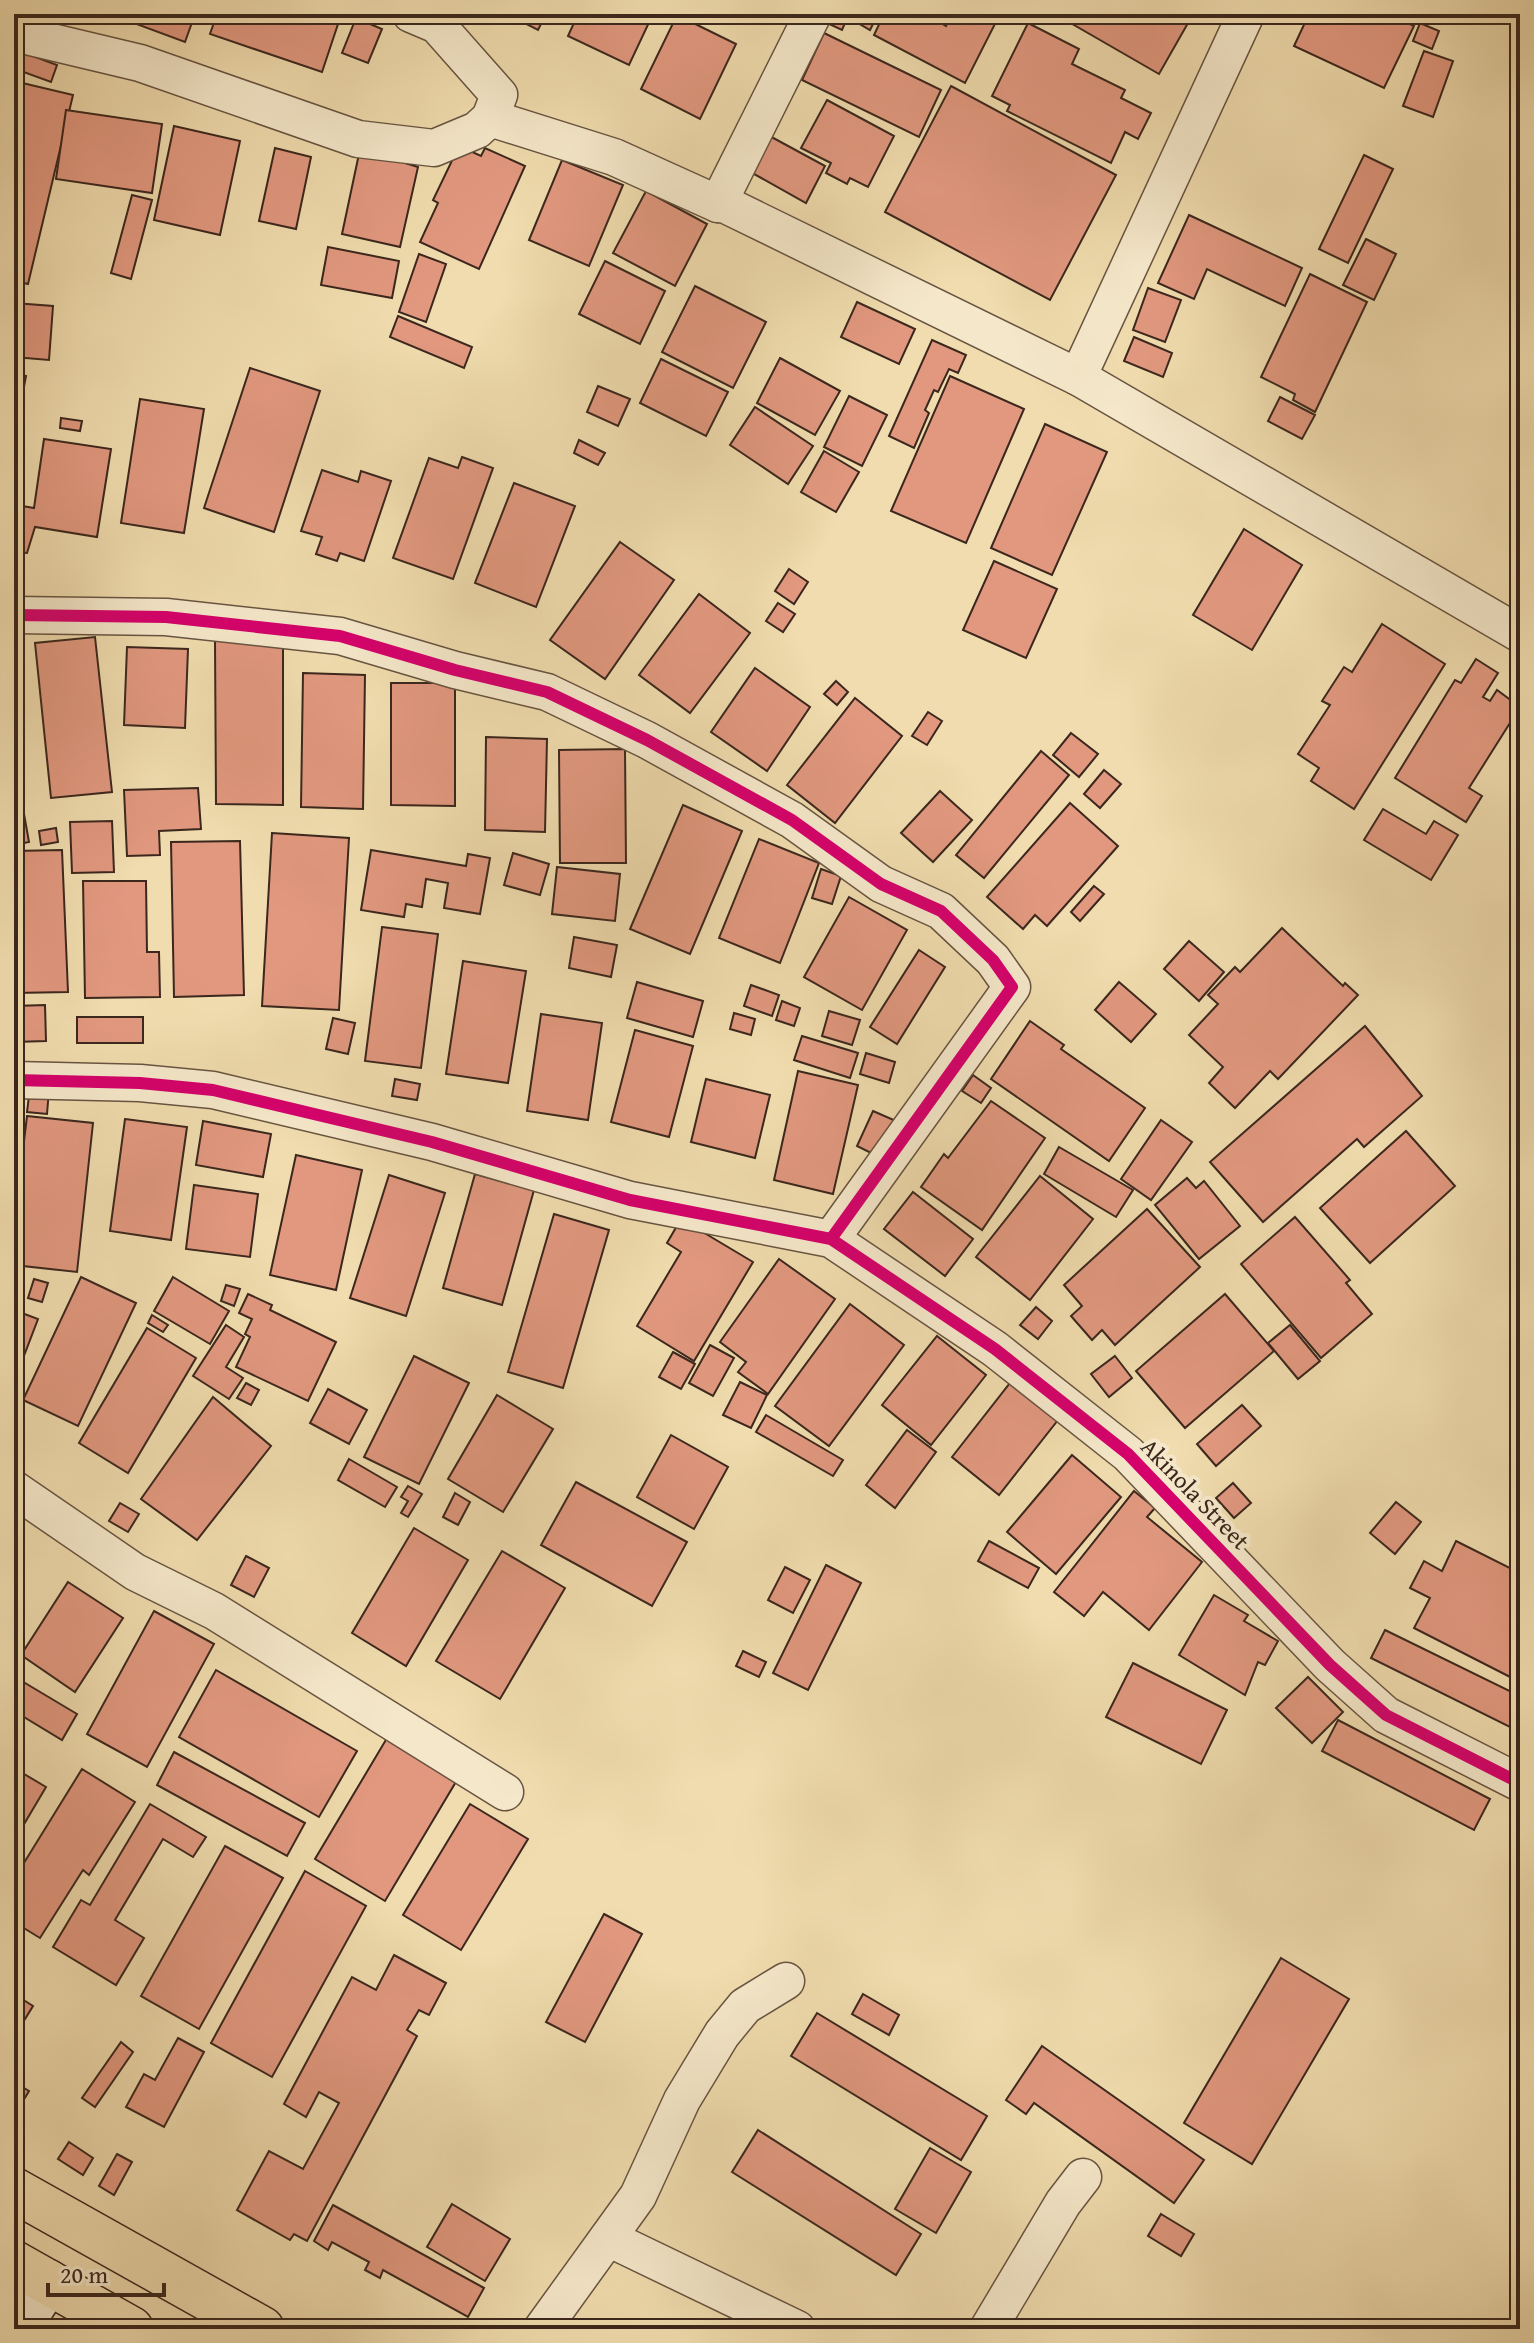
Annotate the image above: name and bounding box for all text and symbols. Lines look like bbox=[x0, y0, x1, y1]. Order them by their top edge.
street label: Akinola Street bbox=[1133, 1430, 1258, 1558]
scale bar bbox=[48, 2247, 164, 2297]
text: 20 m bbox=[60, 2257, 108, 2292]

